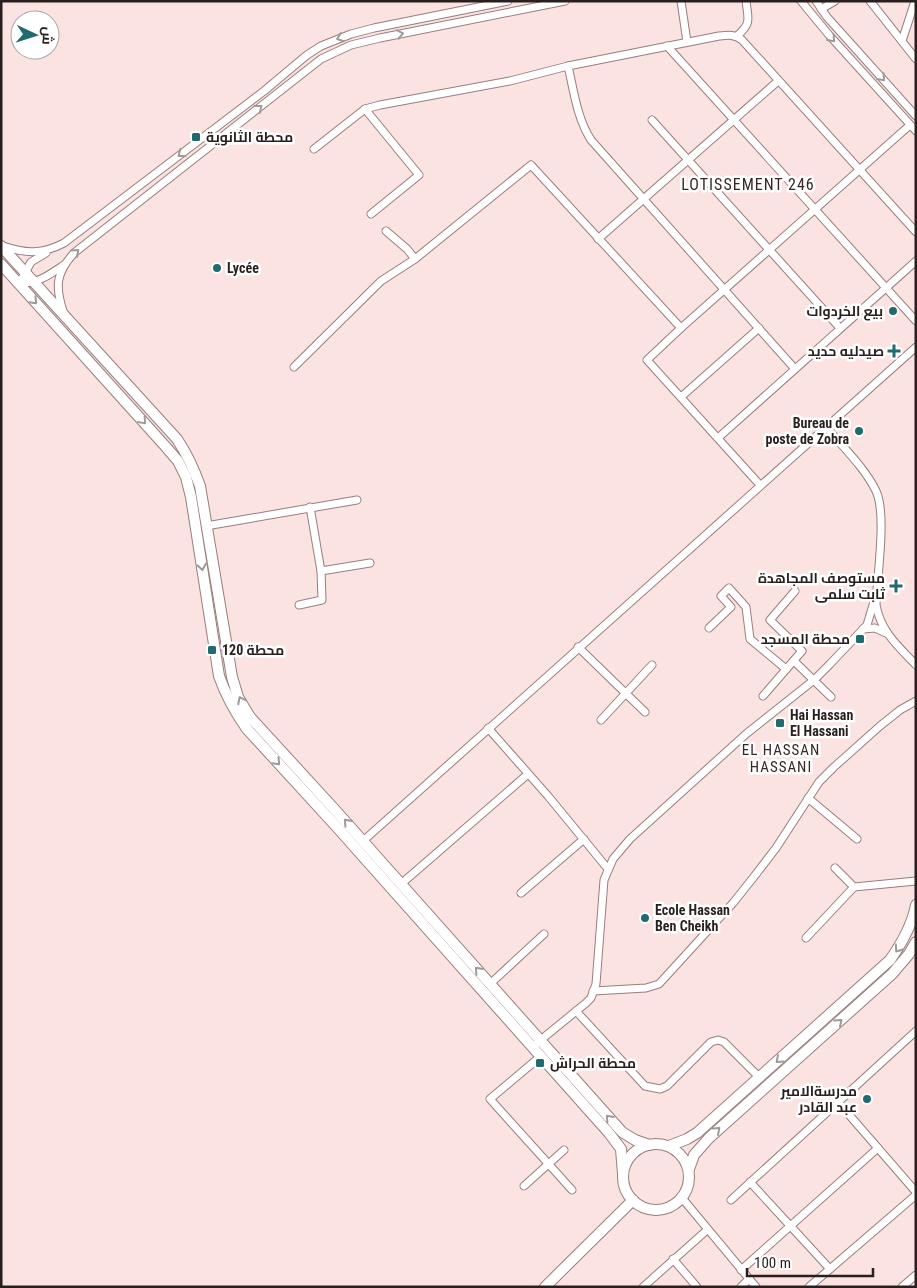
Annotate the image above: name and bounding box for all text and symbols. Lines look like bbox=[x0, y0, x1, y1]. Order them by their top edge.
north arrow bbox=[10, 10, 60, 60]
text: ش bbox=[38, 26, 57, 45]
one-way arrow bbox=[395, 30, 404, 40]
one-way arrow bbox=[337, 32, 345, 42]
one-way arrow bbox=[827, 33, 836, 42]
one-way arrow bbox=[876, 72, 885, 81]
one-way arrow bbox=[253, 106, 262, 114]
place label: محطة الثانوية bbox=[206, 129, 293, 146]
marker: محطة الثانوية bbox=[190, 131, 202, 143]
one-way arrow bbox=[177, 148, 187, 157]
district label: LOTISSEMENT 246 bbox=[681, 175, 815, 194]
one-way arrow bbox=[71, 249, 80, 258]
place label: Lycée bbox=[227, 260, 259, 276]
marker: Lycée bbox=[211, 262, 223, 274]
one-way arrow bbox=[28, 295, 37, 304]
place label: بيع الخردوات bbox=[806, 303, 883, 321]
marker: بيع الخردوات bbox=[887, 305, 899, 317]
place label: صيدليه حديد bbox=[808, 343, 884, 359]
marker: صيدليه حديد bbox=[888, 345, 900, 357]
one-way arrow bbox=[138, 415, 147, 424]
place label: Bureau de poste de Zobra bbox=[765, 415, 849, 447]
marker: Bureau de poste de Zobra bbox=[853, 425, 865, 437]
one-way arrow bbox=[196, 563, 207, 571]
place label: مستوصف المجاهدة ثابت سلمى bbox=[758, 570, 886, 603]
marker: مستوصف المجاهدة ثابت سلمى bbox=[889, 579, 903, 593]
place label: محطة المسجد bbox=[761, 631, 850, 647]
marker: محطة المسجد bbox=[854, 633, 866, 645]
place label: محطة 120 bbox=[222, 642, 284, 658]
marker: محطة 120 bbox=[206, 644, 218, 656]
one-way arrow bbox=[237, 696, 247, 705]
place label: Hai Hassan El Hassani bbox=[790, 707, 853, 739]
marker: Hai Hassan El Hassani bbox=[774, 717, 786, 729]
district label: EL HASSAN HASSANI bbox=[742, 741, 820, 776]
one-way arrow bbox=[271, 756, 280, 765]
one-way arrow bbox=[344, 819, 353, 828]
place label: Ecole Hassan Ben Cheikh bbox=[655, 902, 730, 934]
marker: Ecole Hassan Ben Cheikh bbox=[639, 912, 651, 924]
one-way arrow bbox=[895, 943, 904, 953]
one-way arrow bbox=[475, 967, 484, 976]
one-way arrow bbox=[833, 1019, 842, 1028]
one-way arrow bbox=[776, 1054, 785, 1063]
place label: محطة الحراش bbox=[550, 1055, 636, 1072]
marker: محطة الحراش bbox=[534, 1057, 546, 1069]
place label: مدرسةالامير عبد القادر bbox=[780, 1083, 857, 1115]
marker: مدرسةالامير عبد القادر bbox=[861, 1093, 873, 1105]
one-way arrow bbox=[606, 1114, 615, 1123]
one-way arrow bbox=[712, 1127, 721, 1136]
scale bar bbox=[747, 1246, 873, 1278]
text: 100 m bbox=[754, 1254, 791, 1272]

